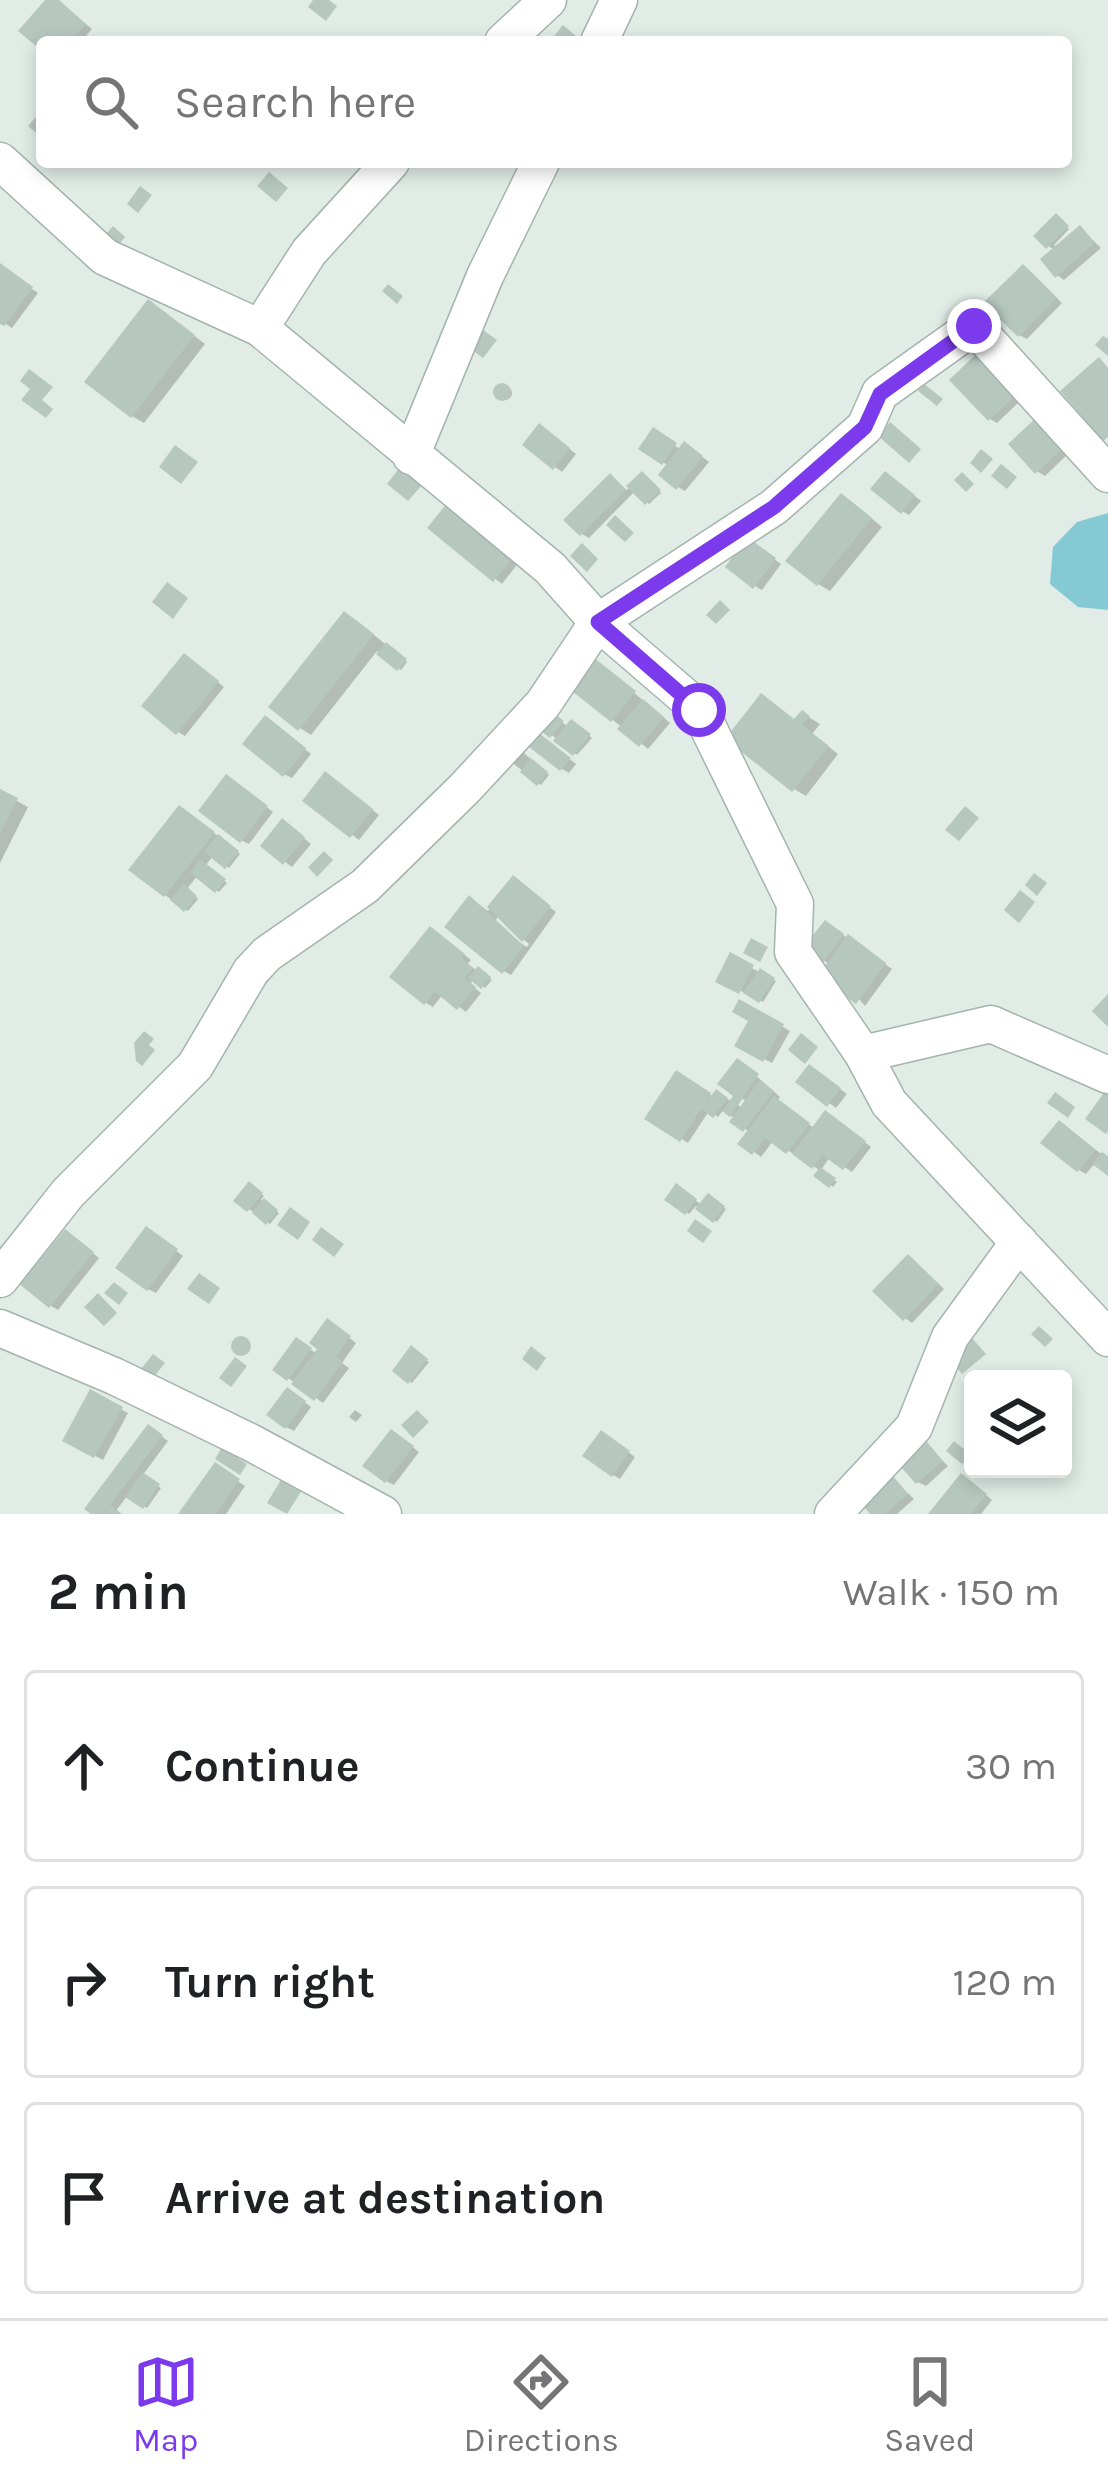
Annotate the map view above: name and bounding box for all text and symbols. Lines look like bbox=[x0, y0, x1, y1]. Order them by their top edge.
search box bbox=[36, 36, 1072, 168]
icon: search bbox=[78, 69, 144, 135]
text: Search here bbox=[174, 76, 416, 128]
route end bbox=[947, 299, 1001, 353]
route start bbox=[672, 683, 726, 737]
map controls bbox=[964, 1370, 1072, 1478]
button: layers bbox=[964, 1370, 1072, 1478]
text: 2 min bbox=[48, 1562, 189, 1622]
text: Walk · 150 m bbox=[843, 1569, 1060, 1615]
icon: ahead bbox=[51, 1733, 117, 1799]
text: Continue bbox=[165, 1740, 360, 1792]
text: 30 m bbox=[965, 1743, 1057, 1789]
icon: right bbox=[51, 1949, 117, 2015]
text: Turn right bbox=[165, 1956, 375, 2008]
text: 120 m bbox=[953, 1959, 1057, 2005]
icon: arrive bbox=[51, 2165, 117, 2231]
text: Arrive at destination bbox=[165, 2172, 605, 2224]
tab: Map bbox=[133, 2349, 199, 2459]
tab: Directions bbox=[464, 2349, 619, 2459]
tab: Saved bbox=[884, 2349, 975, 2459]

